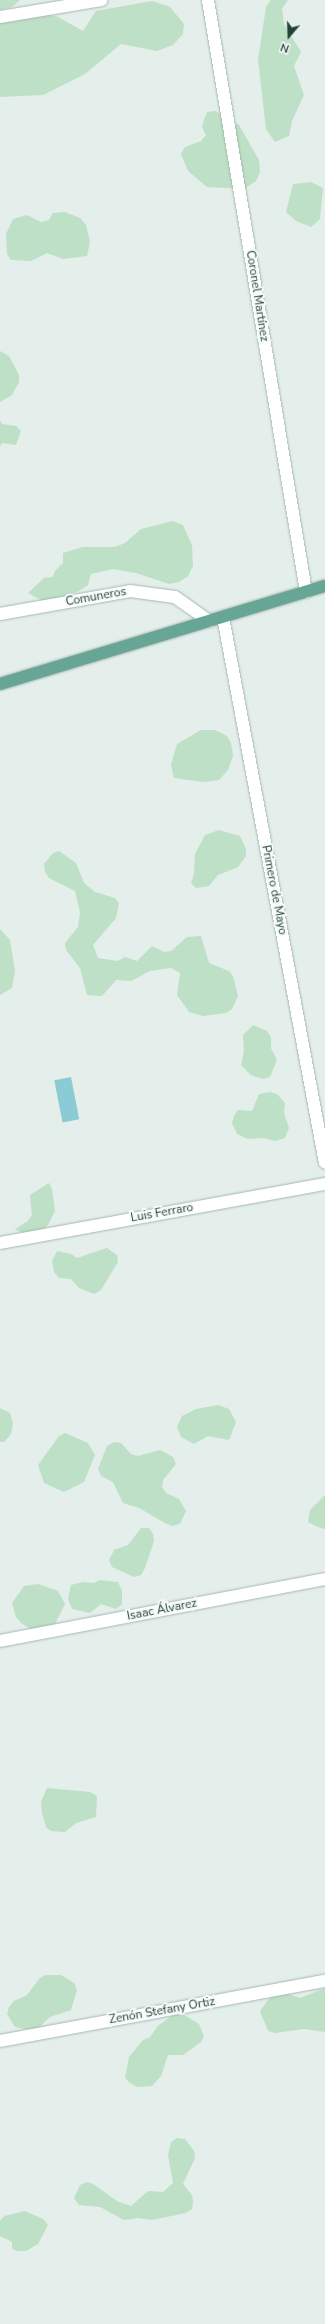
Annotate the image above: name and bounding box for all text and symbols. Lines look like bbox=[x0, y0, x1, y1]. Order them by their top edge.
north arrow bbox=[269, 16, 309, 56]
text: N bbox=[279, 39, 291, 56]
street label: Coronel Martínez bbox=[243, 249, 271, 343]
street label: Comuneros bbox=[65, 585, 127, 609]
street label: Primero de Mayo bbox=[258, 844, 290, 936]
street label: Luis Ferraro bbox=[130, 1200, 194, 1226]
street label: Isaac Álvarez bbox=[126, 1596, 198, 1624]
street label: Zenón Stefany Ortiz bbox=[108, 1995, 216, 2027]

